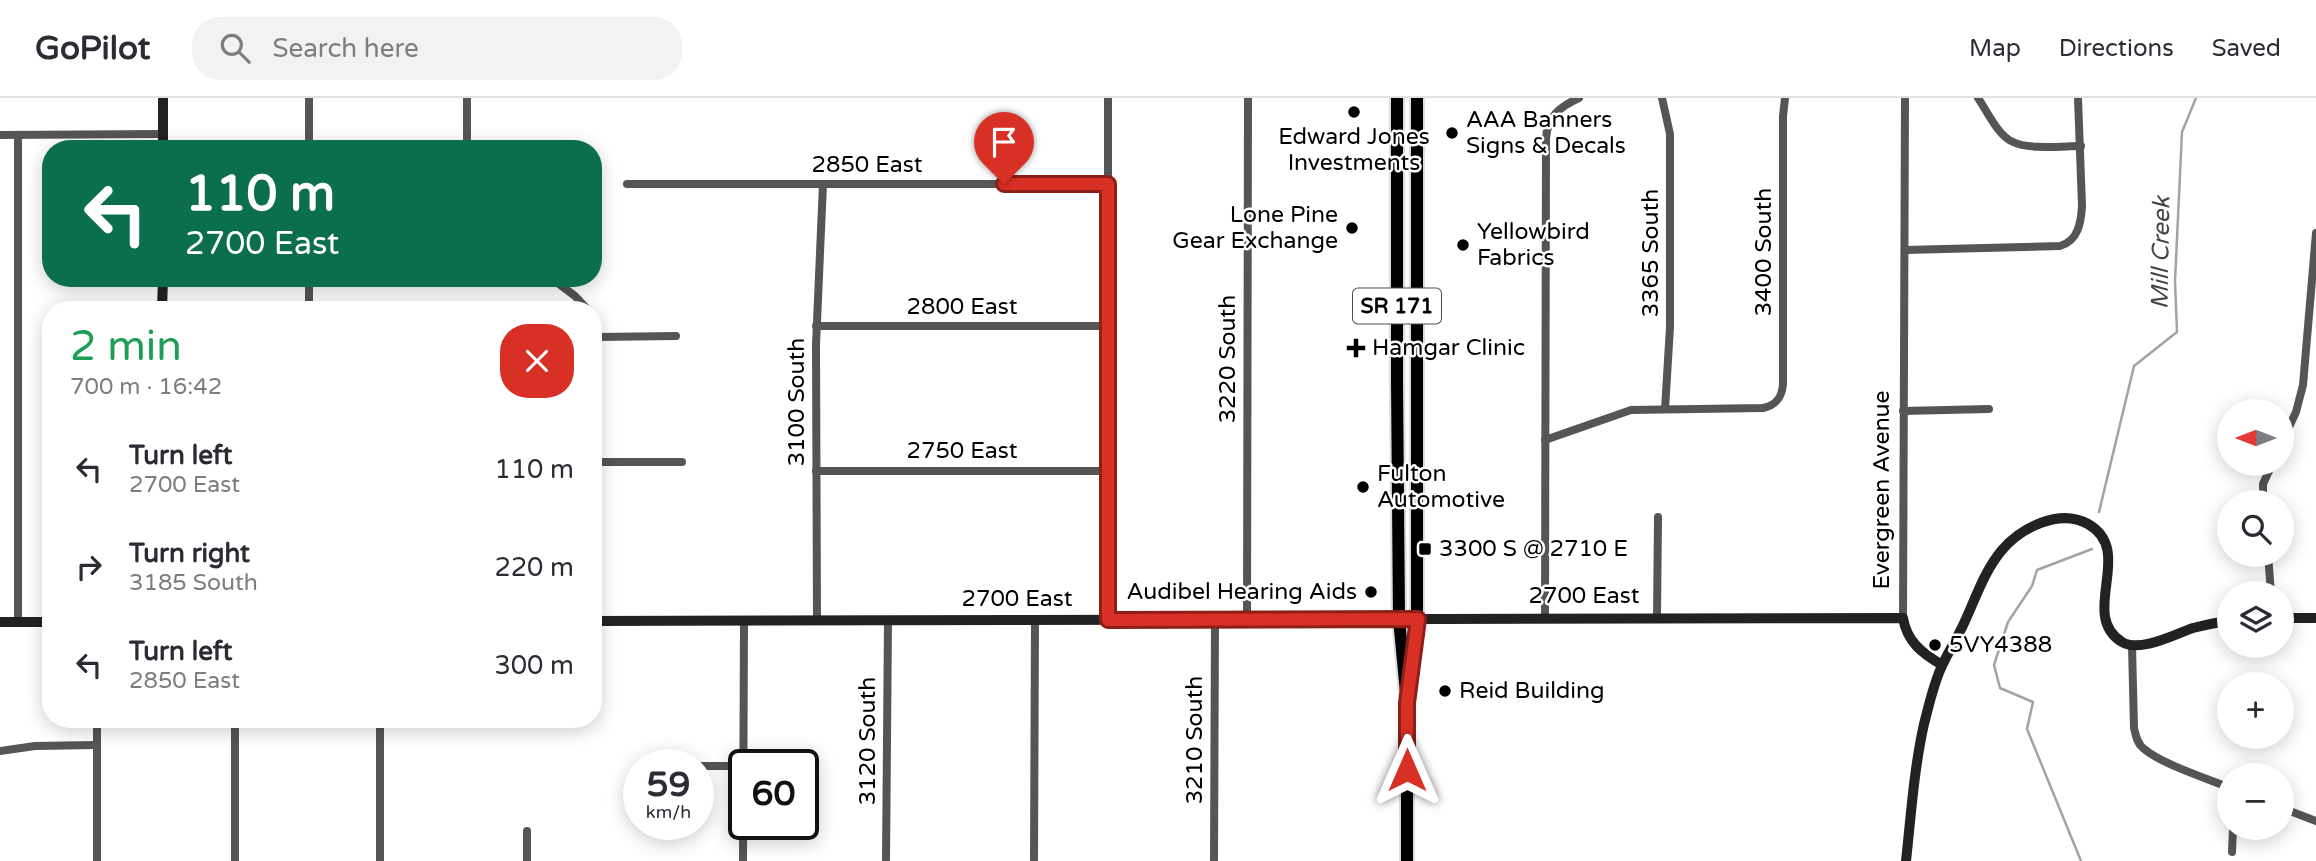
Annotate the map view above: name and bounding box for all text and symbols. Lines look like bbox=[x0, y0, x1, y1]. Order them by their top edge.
search box bbox=[192, 17, 682, 80]
text: GoPilot bbox=[35, 29, 150, 68]
icon: search bbox=[216, 29, 254, 67]
text: Search here bbox=[272, 33, 419, 64]
text: Map bbox=[1969, 34, 2021, 63]
text: Directions bbox=[2059, 34, 2174, 63]
text: Saved bbox=[2212, 34, 2281, 63]
marker: Edward Jones Investments bbox=[1346, 104, 1362, 120]
place label: AAA Banners Signs & Decals bbox=[1466, 106, 1626, 160]
pin bbox=[974, 112, 1034, 184]
icon: arrive bbox=[985, 123, 1023, 161]
place label: Edward Jones Investments bbox=[1278, 123, 1430, 177]
marker: AAA Banners Signs & Decals bbox=[1444, 125, 1460, 141]
street label: 2850 East bbox=[812, 151, 923, 179]
text: 110 m bbox=[185, 165, 335, 224]
icon: left bbox=[70, 168, 161, 259]
street label: 3400 South bbox=[1750, 188, 1778, 316]
street label: 3365 South bbox=[1637, 189, 1665, 317]
water label: Mill Creek bbox=[2146, 194, 2177, 310]
place label: Lone Pine Gear Exchange bbox=[1172, 201, 1338, 255]
place label: Yellowbird Fabrics bbox=[1477, 218, 1590, 272]
marker: Lone Pine Gear Exchange bbox=[1344, 220, 1360, 236]
text: 2700 East bbox=[185, 225, 339, 263]
marker: Yellowbird Fabrics bbox=[1455, 237, 1471, 253]
road number: SR 171 bbox=[1353, 288, 1441, 324]
street label: 2800 East bbox=[907, 293, 1018, 321]
street label: 3220 South bbox=[1214, 295, 1242, 423]
text: 2 min bbox=[70, 321, 182, 372]
button: close bbox=[500, 324, 574, 398]
place label: Hamgar Clinic bbox=[1372, 334, 1525, 362]
street label: 3100 South bbox=[783, 338, 811, 466]
marker: Hamgar Clinic bbox=[1346, 338, 1366, 358]
text: 700 m · 16:42 bbox=[70, 373, 222, 401]
street label: Evergreen Avenue bbox=[1868, 390, 1896, 590]
north arrow bbox=[2217, 399, 2294, 476]
map controls bbox=[2217, 399, 2294, 840]
street label: 2750 East bbox=[907, 437, 1018, 465]
text: Turn left bbox=[129, 440, 232, 471]
icon: left bbox=[70, 450, 108, 488]
text: 110 m bbox=[494, 454, 574, 485]
place label: Fulton Automotive bbox=[1377, 460, 1505, 514]
text: 2700 East bbox=[129, 471, 240, 499]
marker: Fulton Automotive bbox=[1355, 479, 1371, 495]
button: search bbox=[2217, 490, 2294, 567]
place label: 3300 S @ 2710 E bbox=[1439, 535, 1628, 563]
text: Turn right bbox=[129, 538, 250, 569]
marker: 3300 S @ 2710 E bbox=[1417, 541, 1433, 557]
icon: right bbox=[70, 548, 108, 586]
text: 220 m bbox=[494, 552, 574, 583]
text: 3185 South bbox=[129, 569, 258, 597]
place label: Audibel Hearing Aids bbox=[1126, 578, 1357, 606]
button: layers bbox=[2217, 581, 2294, 658]
street label: 2700 East bbox=[1529, 582, 1640, 610]
marker: Audibel Hearing Aids bbox=[1363, 584, 1379, 600]
street label: 2700 East bbox=[962, 585, 1073, 613]
place label: 5VY4388 bbox=[1949, 631, 2052, 659]
text: Turn left bbox=[129, 636, 232, 667]
marker: 5VY4388 bbox=[1927, 637, 1943, 653]
icon: left bbox=[70, 646, 108, 684]
text: 300 m bbox=[494, 650, 574, 681]
text: 2850 East bbox=[129, 667, 240, 695]
button: + bbox=[2217, 672, 2294, 749]
street label: 3210 South bbox=[1181, 676, 1209, 804]
street label: 3120 South bbox=[854, 677, 882, 805]
place label: Reid Building bbox=[1459, 677, 1605, 705]
marker: Reid Building bbox=[1437, 683, 1453, 699]
position arrow bbox=[1370, 733, 1444, 807]
speed limit sign: 60 bbox=[728, 749, 819, 840]
button: − bbox=[2217, 763, 2294, 840]
text: 59 bbox=[647, 764, 690, 806]
text: km/h bbox=[646, 801, 691, 823]

